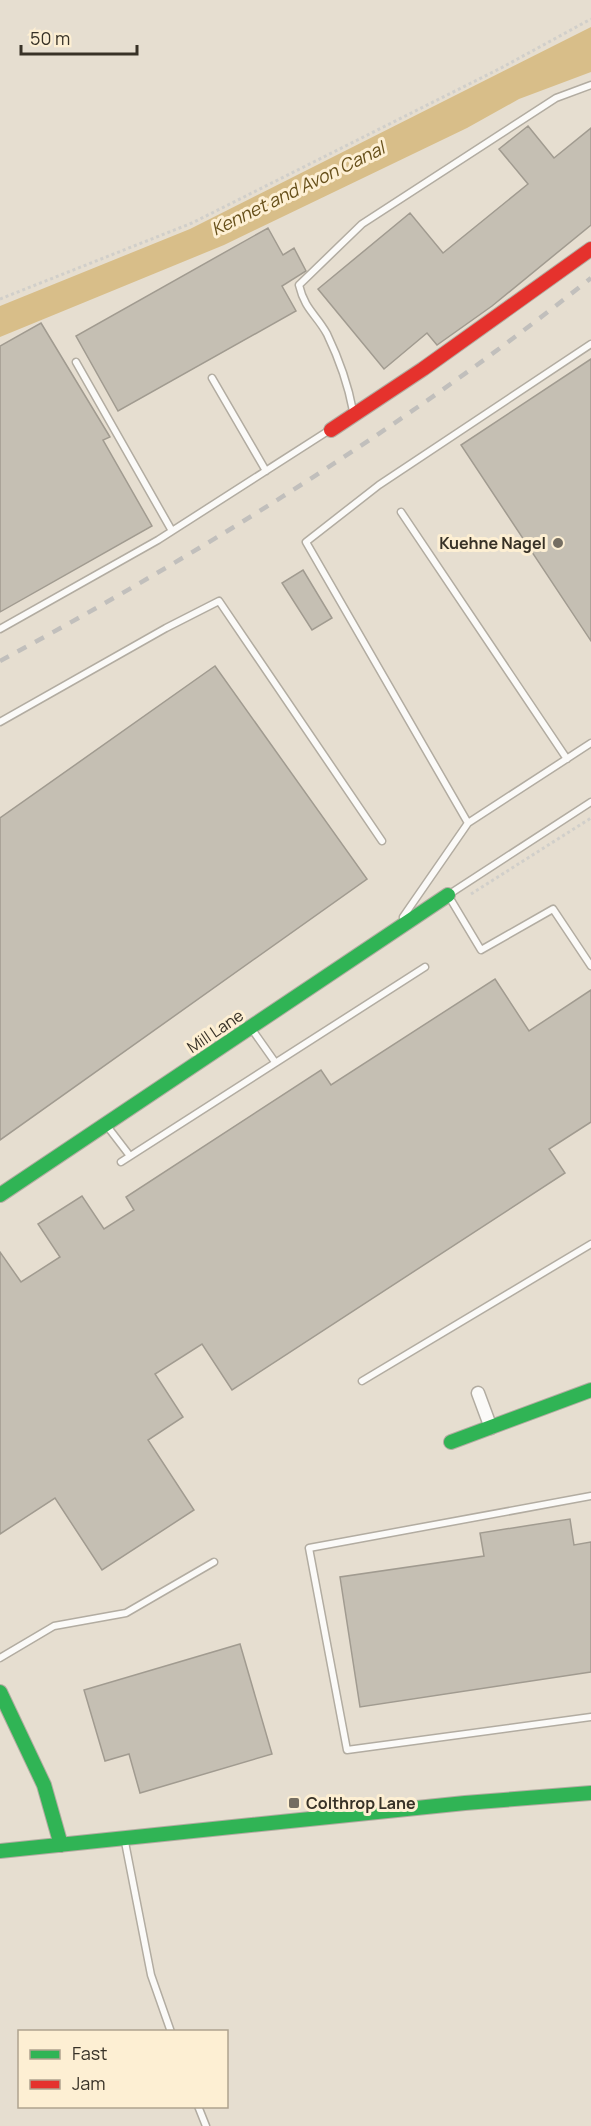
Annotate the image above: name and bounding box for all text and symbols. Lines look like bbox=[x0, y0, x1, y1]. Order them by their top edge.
scale bar bbox=[21, 18, 136, 56]
text: 50 m bbox=[30, 26, 70, 50]
water label: Kennet and Avon Canal bbox=[207, 134, 391, 241]
place label: Kuehne Nagel bbox=[439, 532, 546, 554]
marker: Kuehne Nagel bbox=[551, 536, 565, 550]
street label: Mill Lane bbox=[182, 1004, 248, 1058]
place label: Colthrop Lane bbox=[306, 1792, 416, 1814]
marker: Colthrop Lane bbox=[287, 1796, 301, 1810]
legend bbox=[18, 2030, 228, 2108]
text: Fast bbox=[72, 2041, 107, 2065]
text: Jam bbox=[72, 2071, 106, 2095]

